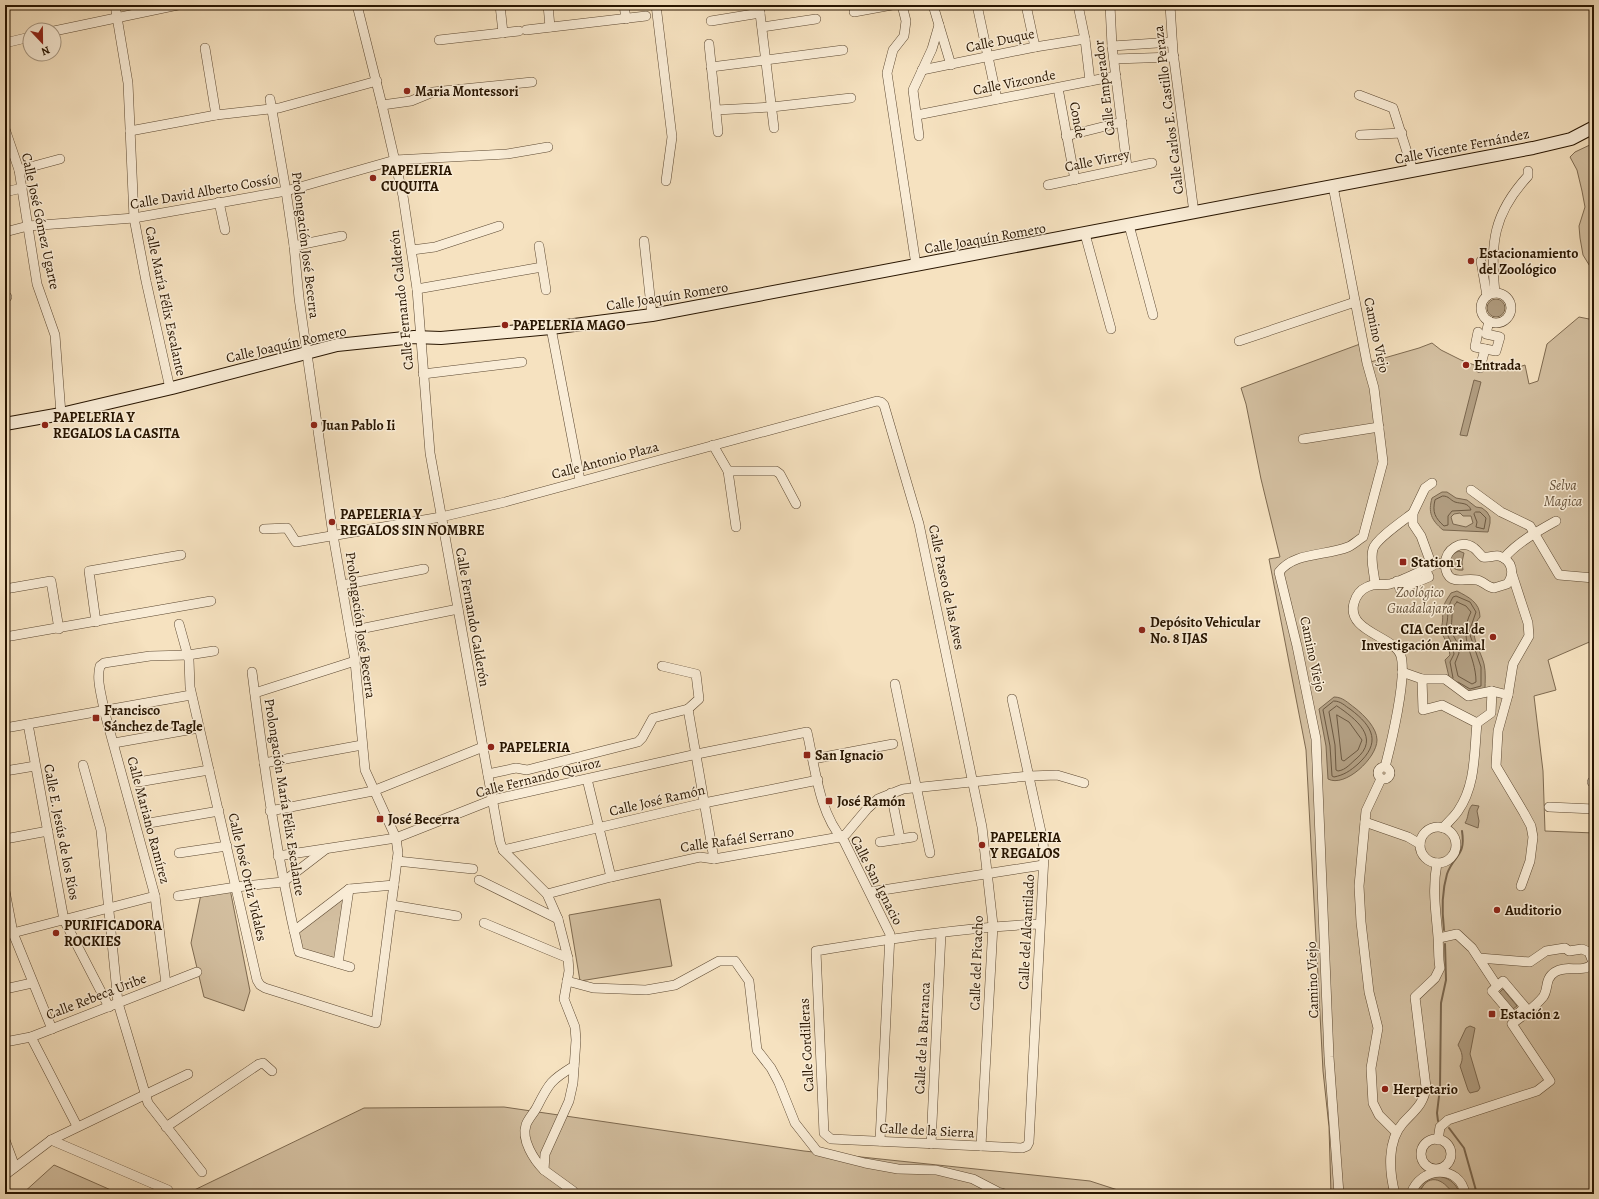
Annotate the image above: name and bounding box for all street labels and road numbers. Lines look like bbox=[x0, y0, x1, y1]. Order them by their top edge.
street label: Calle Duque bbox=[964, 24, 1036, 57]
street label: Calle Carlos E. Castillo Peraza bbox=[1149, 24, 1188, 195]
street label: Calle Emperador bbox=[1089, 39, 1120, 137]
street label: Calle Vizconde bbox=[971, 65, 1057, 100]
street label: Conde bbox=[1065, 100, 1090, 140]
street label: Calle Vicente Fernández bbox=[1393, 124, 1531, 169]
street label: Calle Virrey bbox=[1063, 144, 1132, 177]
street label: Calle José Gómez Ugarte bbox=[17, 151, 64, 291]
street label: Calle David Alberto Cossío bbox=[129, 169, 280, 214]
street label: Prolongación José Becerra bbox=[287, 171, 324, 320]
street label: Calle Joaquín Romero bbox=[923, 218, 1047, 259]
street label: Calle María Félix Escalante bbox=[140, 225, 191, 378]
street label: Calle Fernando Calderón bbox=[385, 229, 418, 371]
street label: Calle Joaquín Romero bbox=[605, 277, 729, 316]
street label: Camino Viejo bbox=[1359, 295, 1394, 375]
street label: Calle Joaquín Romero bbox=[224, 321, 348, 368]
street label: Calle Antonio Plaza bbox=[549, 437, 661, 484]
street label: Calle Paseo de las Aves bbox=[924, 523, 969, 651]
street label: Calle Fernando Calderón bbox=[451, 546, 494, 688]
street label: Prolongación José Becerra bbox=[341, 551, 380, 700]
street label: Camino Viejo bbox=[1295, 614, 1330, 694]
street label: Prolongación María Félix Escalante bbox=[260, 697, 310, 897]
street label: Calle Fernando Quiroz bbox=[474, 753, 603, 802]
street label: Calle Mariano Ramírez bbox=[122, 754, 175, 886]
street label: Calle E. Jesús de los Ríos bbox=[39, 762, 84, 902]
street label: Calle José Ramón bbox=[607, 780, 707, 821]
street label: Calle José Ortiz Vidales bbox=[224, 811, 271, 943]
street label: Calle Rafaél Serrano bbox=[679, 822, 795, 857]
street label: Calle San Ignacio bbox=[846, 832, 907, 928]
street label: Calle del Alcantilado bbox=[1014, 874, 1039, 990]
street label: Calle del Picacho bbox=[965, 915, 988, 1011]
street label: Camino Viejo bbox=[1302, 941, 1323, 1019]
street label: Calle Rebeca Uribe bbox=[43, 969, 149, 1024]
street label: Calle de la Barranca bbox=[910, 981, 935, 1095]
street label: Calle Cordilleras bbox=[795, 998, 818, 1092]
street label: Calle de la Sierra bbox=[879, 1119, 975, 1142]

